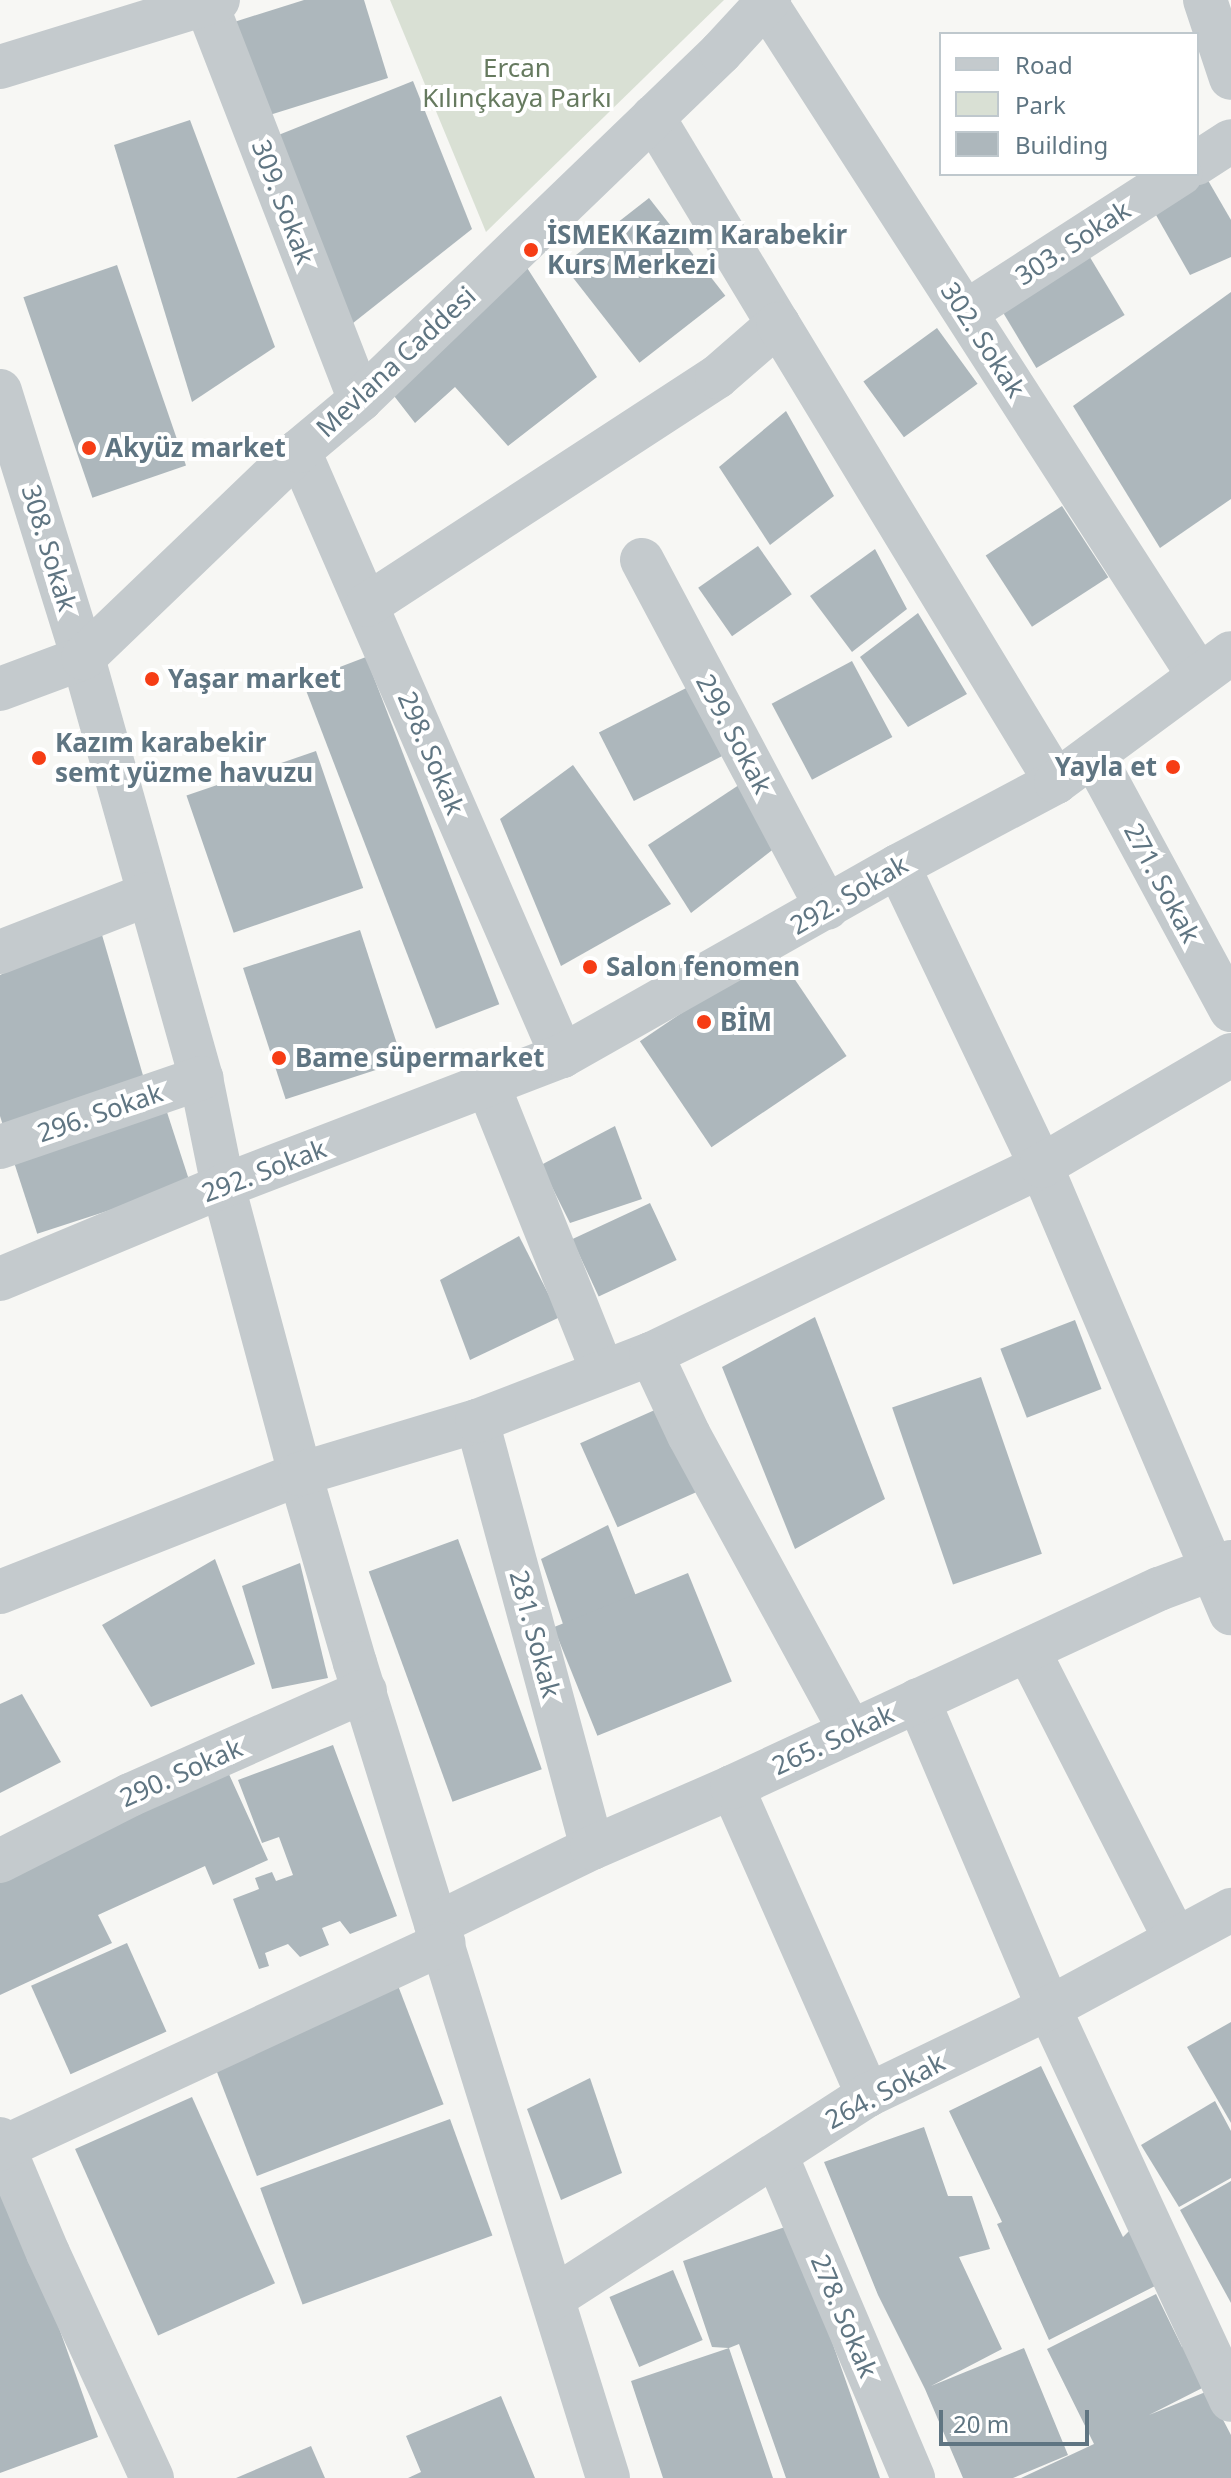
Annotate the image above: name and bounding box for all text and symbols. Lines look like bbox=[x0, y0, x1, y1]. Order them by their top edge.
legend bbox=[939, 32, 1199, 176]
text: Road bbox=[1015, 48, 1073, 81]
park label: Ercan Kılınçkaya Parkı bbox=[422, 52, 612, 114]
text: Park bbox=[1015, 88, 1066, 121]
text: Building bbox=[1015, 128, 1108, 161]
street label: 309. Sokak bbox=[245, 135, 321, 269]
street label: 303. Sokak bbox=[1010, 194, 1136, 292]
place label: İSMEK Kazım Karabekir Kurs Merkezi bbox=[547, 219, 847, 280]
marker: İSMEK Kazım Karabekir Kurs Merkezi bbox=[522, 241, 540, 259]
street label: 302. Sokak bbox=[934, 277, 1032, 403]
street label: Mevlana Caddesi bbox=[310, 280, 482, 444]
place label: Akyüz market bbox=[105, 432, 286, 464]
marker: Akyüz market bbox=[80, 439, 98, 457]
street label: 308. Sokak bbox=[15, 481, 83, 615]
place label: Yaşar market bbox=[168, 663, 341, 695]
street label: 299. Sokak bbox=[690, 669, 778, 799]
marker: Yaşar market bbox=[143, 670, 161, 688]
street label: 298. Sokak bbox=[391, 687, 471, 819]
place label: Kazım karabekir semt yüzme havuzu bbox=[55, 727, 313, 788]
marker: Kazım karabekir semt yüzme havuzu bbox=[30, 749, 48, 767]
place label: Yayla et bbox=[1055, 751, 1157, 783]
marker: Yayla et bbox=[1164, 758, 1182, 776]
street label: 271. Sokak bbox=[1118, 818, 1206, 948]
street label: 292. Sokak bbox=[785, 849, 913, 941]
place label: Salon fenomen bbox=[606, 951, 800, 983]
marker: Salon fenomen bbox=[581, 958, 599, 976]
place label: BİM bbox=[720, 1006, 772, 1038]
marker: BİM bbox=[695, 1013, 713, 1031]
place label: Bame süpermarket bbox=[295, 1042, 544, 1074]
marker: Bame süpermarket bbox=[270, 1049, 288, 1067]
street label: 296. Sokak bbox=[33, 1077, 167, 1149]
street label: 292. Sokak bbox=[197, 1133, 331, 1209]
street label: 281. Sokak bbox=[503, 1567, 567, 1701]
street label: 265. Sokak bbox=[767, 1698, 899, 1782]
street label: 290. Sokak bbox=[115, 1732, 247, 1814]
street label: 264. Sokak bbox=[820, 2047, 950, 2135]
street label: 278. Sokak bbox=[804, 2250, 884, 2382]
scale bar bbox=[943, 2394, 1093, 2444]
text: 20 m bbox=[953, 2407, 1009, 2440]

